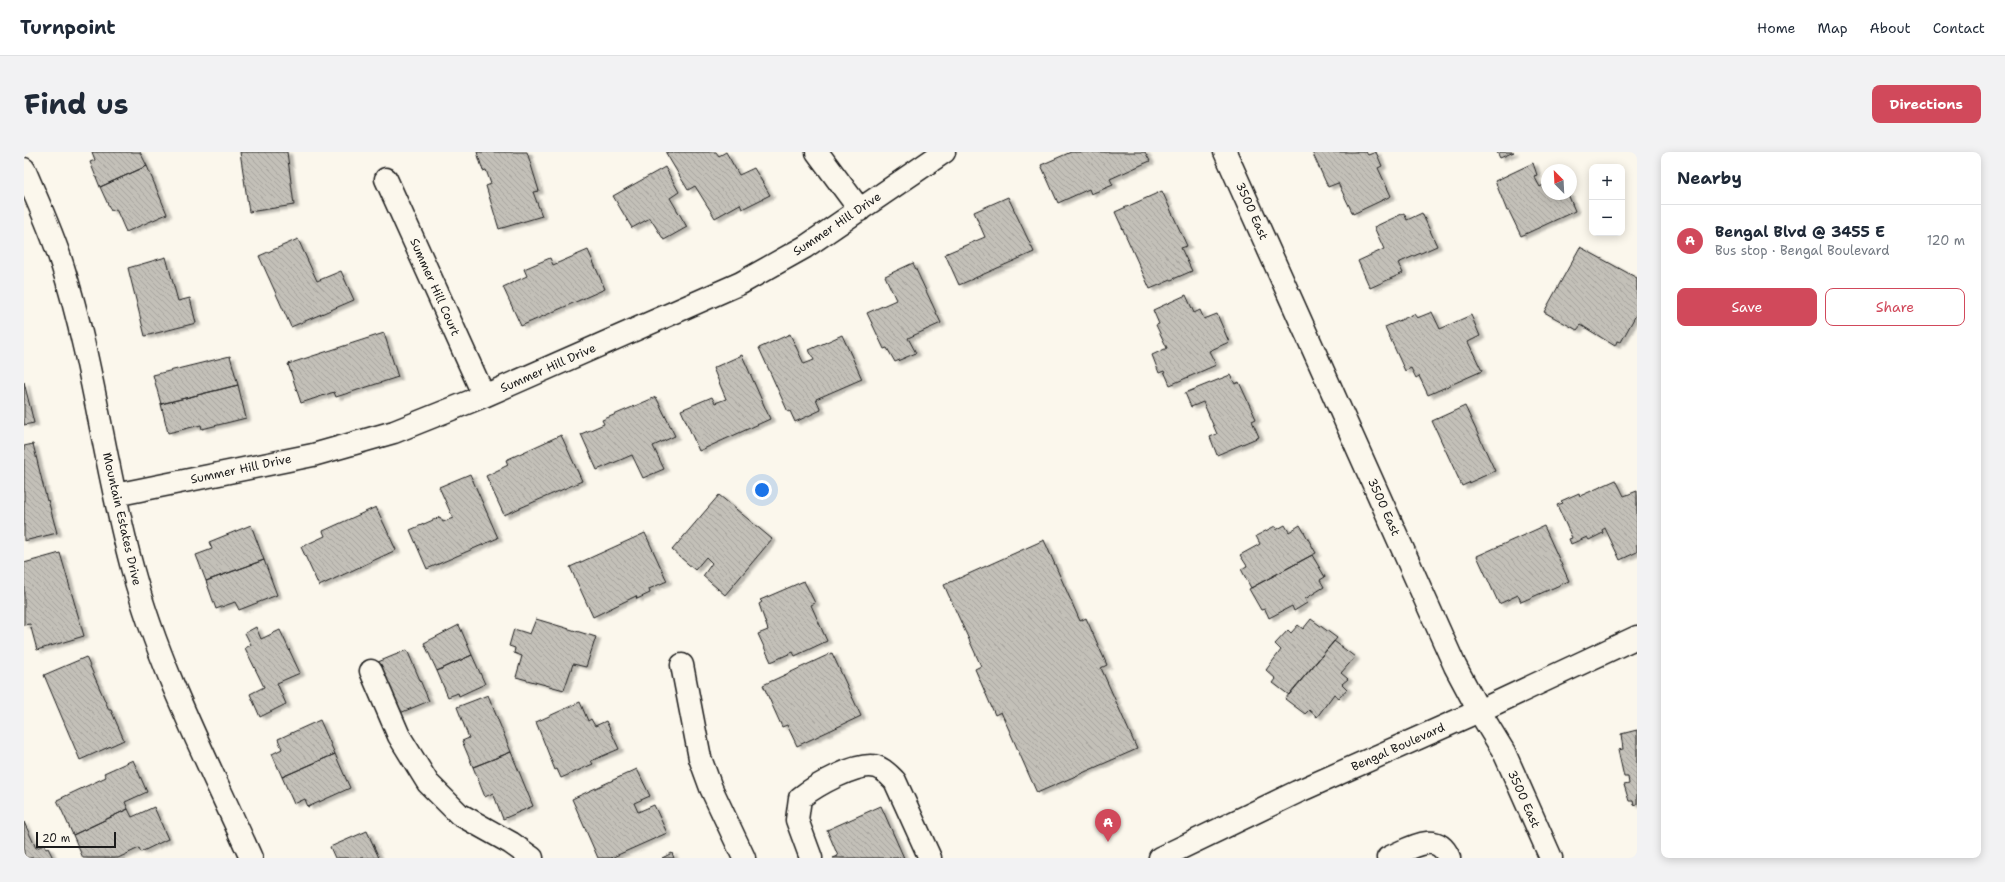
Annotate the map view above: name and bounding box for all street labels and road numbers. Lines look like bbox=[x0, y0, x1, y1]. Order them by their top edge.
street label: 3500 East bbox=[1232, 180, 1272, 242]
street label: Summer Hill Drive bbox=[790, 188, 884, 259]
street label: Summer Hill Court bbox=[406, 236, 464, 338]
street label: Summer Hill Drive bbox=[498, 340, 598, 396]
street label: Summer Hill Drive bbox=[189, 450, 293, 488]
street label: Mountain Estates Drive bbox=[99, 451, 145, 587]
street label: 3500 East bbox=[1364, 476, 1404, 538]
street label: Bengal Boulevard bbox=[1349, 719, 1448, 775]
street label: 3500 East bbox=[1504, 768, 1544, 830]

